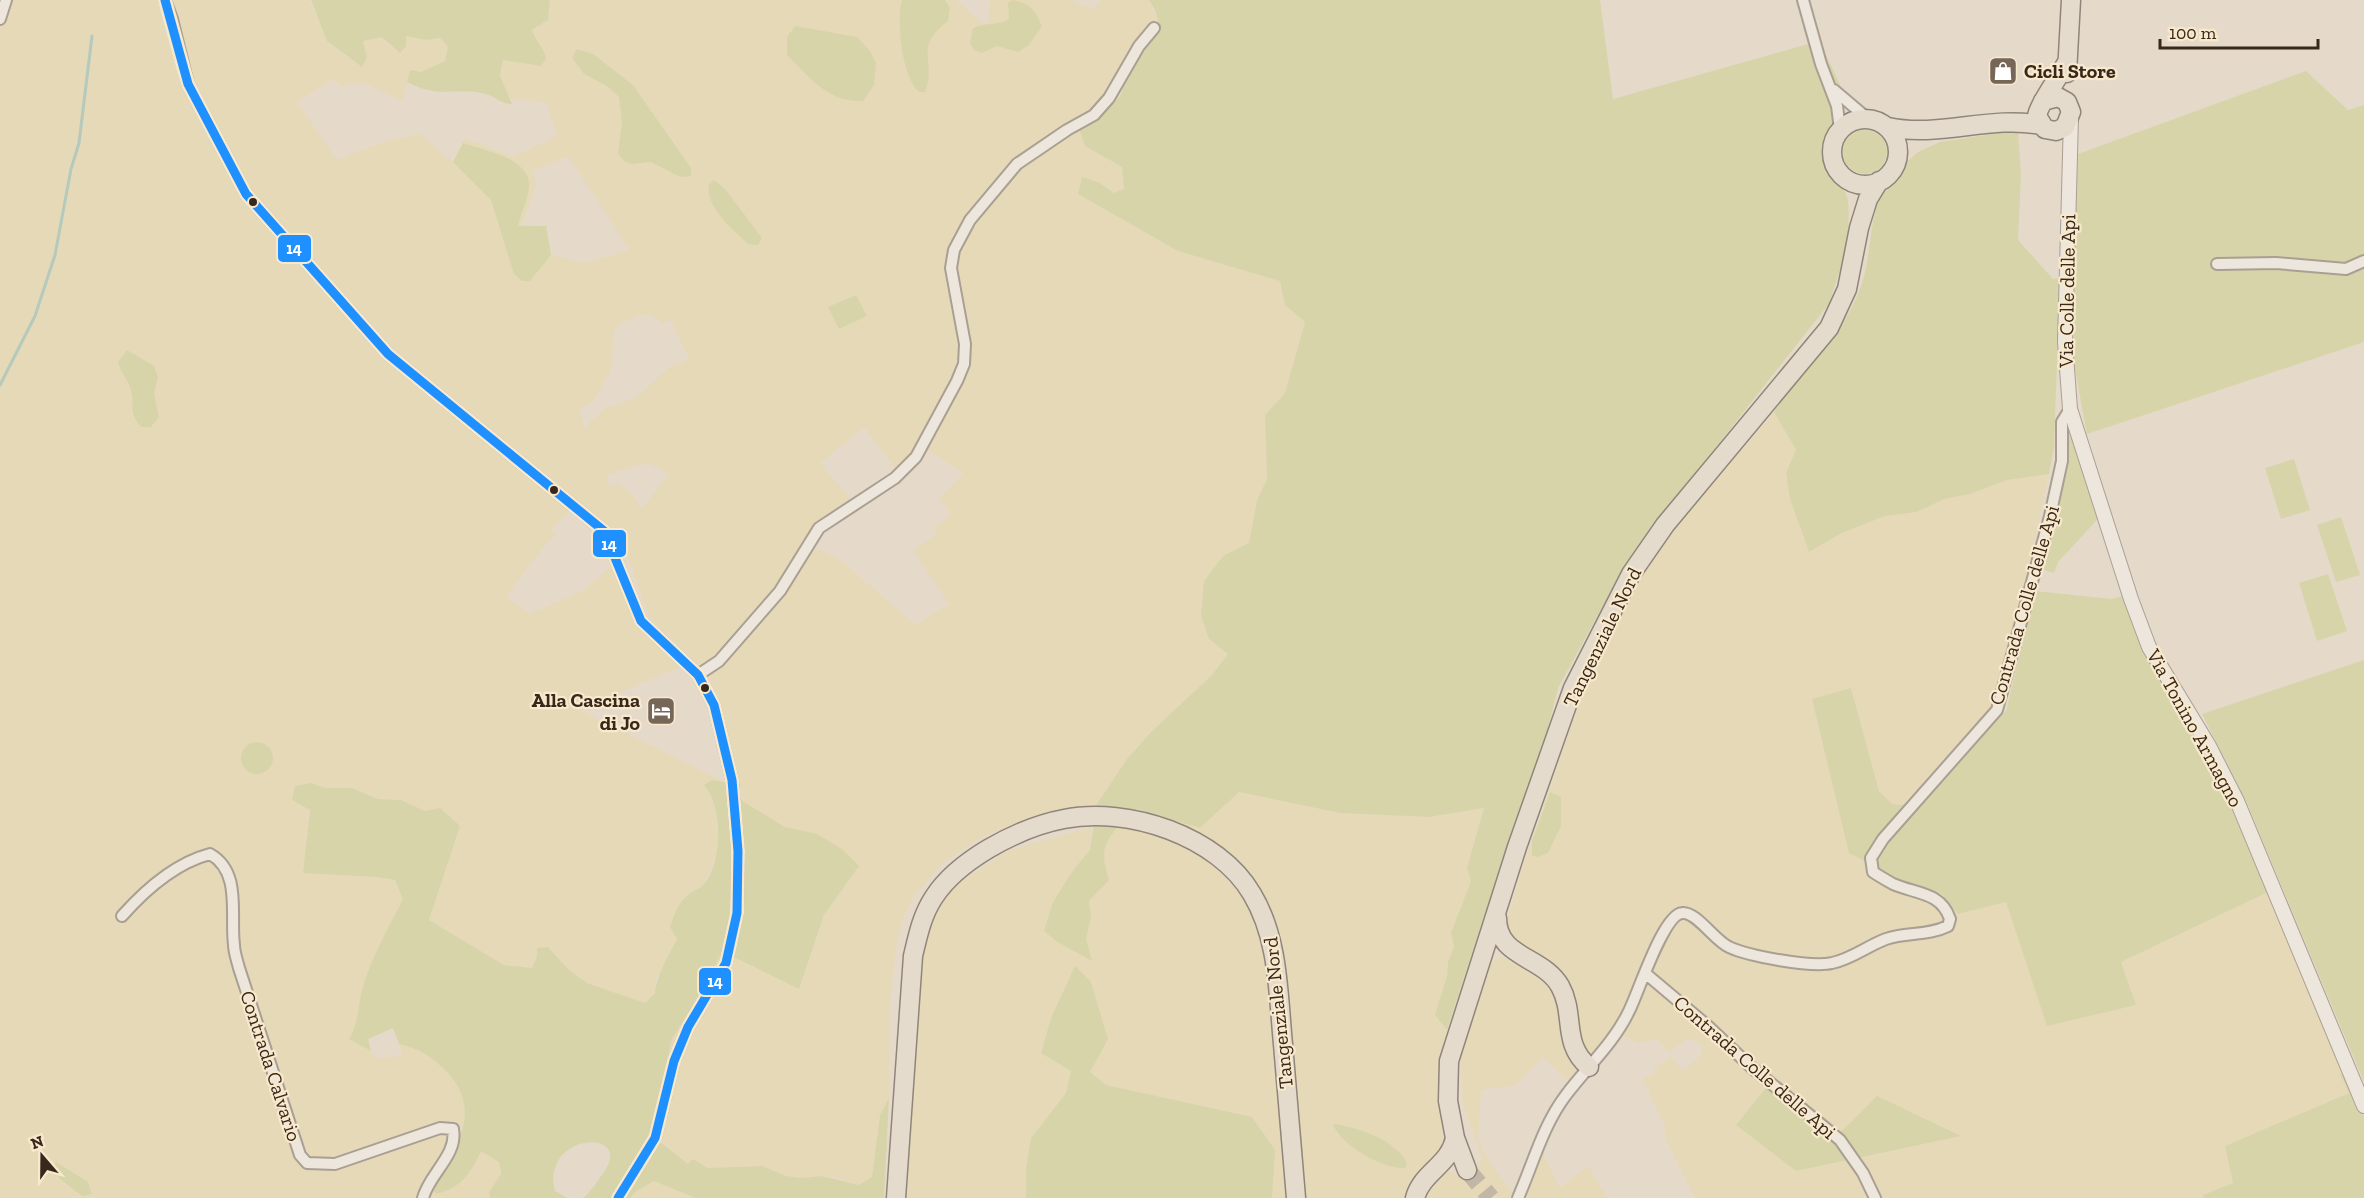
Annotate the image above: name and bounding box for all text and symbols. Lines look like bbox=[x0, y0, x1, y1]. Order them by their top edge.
scale bar bbox=[2160, 12, 2318, 50]
text: 100 m bbox=[2169, 22, 2217, 44]
shop icon: Cicli Store bbox=[1987, 55, 2019, 87]
place label: Cicli Store bbox=[2024, 59, 2116, 83]
unlabelled marker bbox=[247, 196, 259, 208]
street label: Via Colle delle Api bbox=[2054, 213, 2080, 369]
line badge: 14 bbox=[277, 234, 312, 263]
text: 14 bbox=[286, 239, 302, 258]
unlabelled marker bbox=[548, 484, 560, 496]
street label: Contrada Colle delle Api bbox=[1984, 502, 2064, 708]
line badge: 14 bbox=[592, 529, 627, 558]
text: 14 bbox=[601, 535, 617, 554]
street label: Tangenziale Nord bbox=[1558, 563, 1646, 711]
street label: Via Tonino Armagno bbox=[2141, 644, 2248, 811]
unlabelled marker bbox=[699, 682, 711, 694]
place label: Alla Cascina di Jo bbox=[531, 688, 641, 735]
hotel icon: Alla Cascina di Jo bbox=[645, 695, 677, 727]
street label: Tangenziale Nord bbox=[1258, 936, 1298, 1090]
line badge: 14 bbox=[698, 967, 732, 996]
text: 14 bbox=[707, 972, 723, 991]
street label: Contrada Calvario bbox=[235, 988, 307, 1144]
street label: Contrada Colle delle Api bbox=[1669, 990, 1841, 1144]
north arrow bbox=[12, 1126, 72, 1186]
text: N bbox=[28, 1131, 46, 1153]

